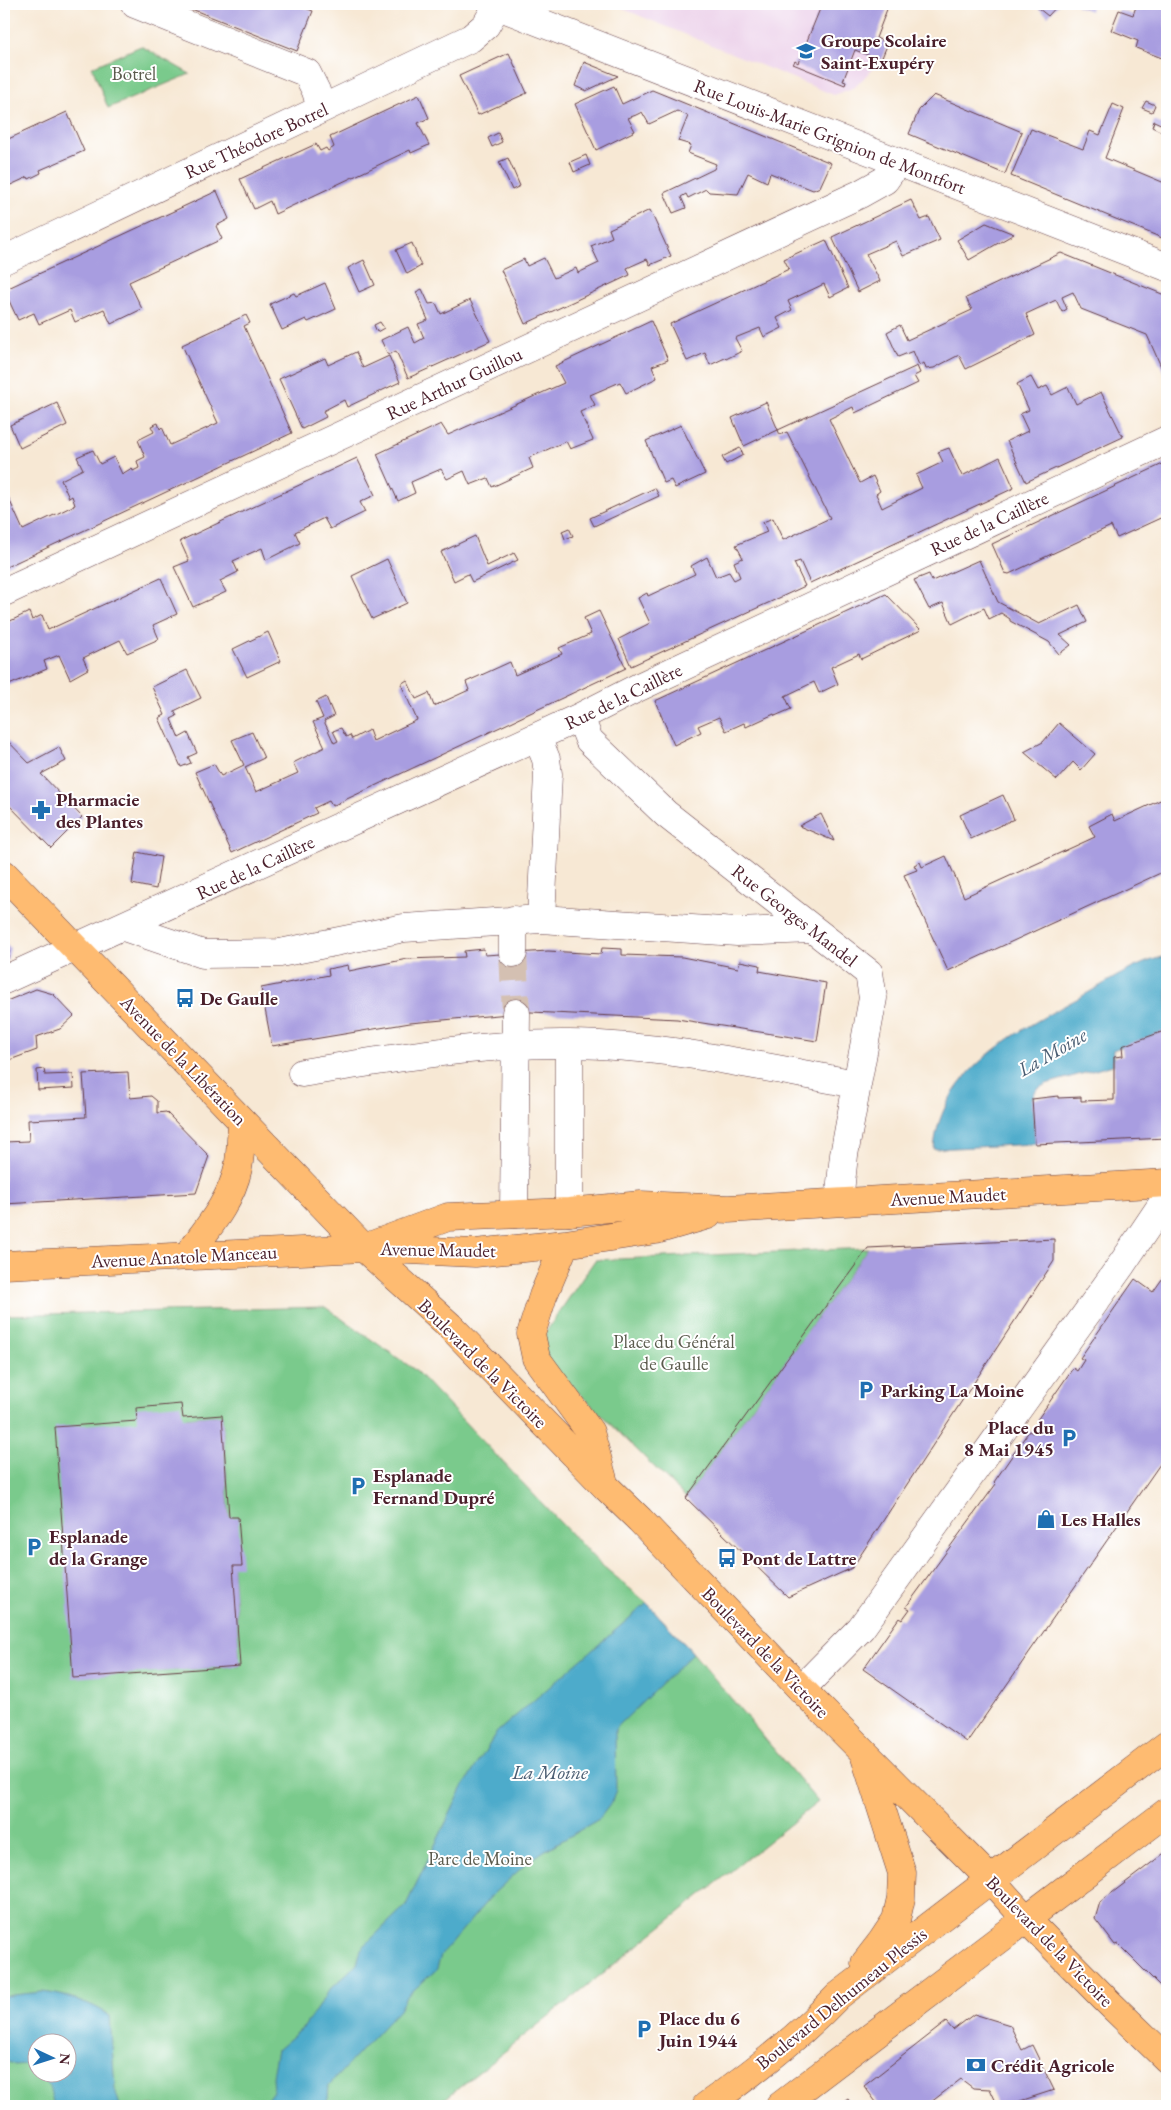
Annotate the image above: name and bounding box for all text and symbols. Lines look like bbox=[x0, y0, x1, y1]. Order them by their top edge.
place label: Groupe Scolaire Saint-Exupéry bbox=[821, 28, 947, 75]
school or university icon: Groupe Scolaire Saint-Exupéry bbox=[795, 40, 817, 62]
park label: Botrel bbox=[112, 61, 157, 86]
street label: Rue Louis-Marie Grignion de Montfort bbox=[690, 73, 969, 200]
street label: Rue Théodore Botrel bbox=[181, 96, 332, 185]
street label: Rue Arthur Guillou bbox=[382, 341, 526, 426]
street label: Rue de la Caillère bbox=[926, 485, 1052, 562]
street label: Rue de la Caillère bbox=[560, 657, 686, 736]
place label: Pharmacie des Plantes bbox=[56, 787, 143, 834]
pharmacy icon: Pharmacie des Plantes bbox=[30, 799, 52, 821]
street label: Rue de la Caillère bbox=[192, 829, 318, 906]
street label: Rue Georges Mandel bbox=[727, 858, 863, 973]
place label: De Gaulle bbox=[200, 986, 278, 1011]
bus stop icon: De Gaulle bbox=[174, 987, 196, 1009]
street label: Avenue de la Libération bbox=[114, 989, 252, 1131]
water label: La Moine bbox=[1012, 1022, 1091, 1083]
street label: Avenue Maudet bbox=[889, 1181, 1006, 1212]
street label: Avenue Maudet bbox=[379, 1236, 496, 1263]
street label: Avenue Anatole Manceau bbox=[89, 1239, 278, 1274]
street label: Boulevard de la Victoire bbox=[413, 1293, 553, 1433]
park label: Place du Général de Gaulle bbox=[613, 1329, 735, 1376]
place label: Parking La Moine bbox=[881, 1378, 1024, 1403]
parking icon: Parking La Moine bbox=[855, 1379, 877, 1401]
place label: Place du 8 Mai 1945 bbox=[964, 1415, 1055, 1462]
parking icon: Place du 8 Mai 1945 bbox=[1058, 1427, 1080, 1449]
place label: Esplanade Fernand Dupré bbox=[373, 1463, 495, 1510]
parking icon: Esplanade Fernand Dupré bbox=[347, 1475, 369, 1497]
place label: Les Halles bbox=[1061, 1507, 1141, 1532]
shop icon: Les Halles bbox=[1035, 1508, 1057, 1530]
place label: Esplanade de la Grange bbox=[49, 1524, 148, 1571]
parking icon: Esplanade de la Grange bbox=[23, 1536, 45, 1558]
place label: Pont de Lattre bbox=[742, 1546, 857, 1571]
bus stop icon: Pont de Lattre bbox=[716, 1547, 738, 1569]
street label: Boulevard de la Victoire bbox=[696, 1581, 835, 1723]
water label: La Moine bbox=[511, 1759, 588, 1785]
park label: Parc de Moine bbox=[428, 1846, 532, 1871]
street label: Boulevard de la Victoire bbox=[980, 1870, 1119, 2012]
street label: Boulevard Delhumeau Plessis bbox=[751, 1922, 932, 2075]
place label: Place du 6 Juin 1944 bbox=[657, 2006, 740, 2053]
parking icon: Place du 6 Juin 1944 bbox=[633, 2018, 655, 2040]
north arrow bbox=[28, 2032, 78, 2082]
text: N bbox=[56, 2053, 74, 2066]
place label: Crédit Agricole bbox=[991, 2053, 1114, 2078]
bank icon: Crédit Agricole bbox=[965, 2054, 987, 2076]

